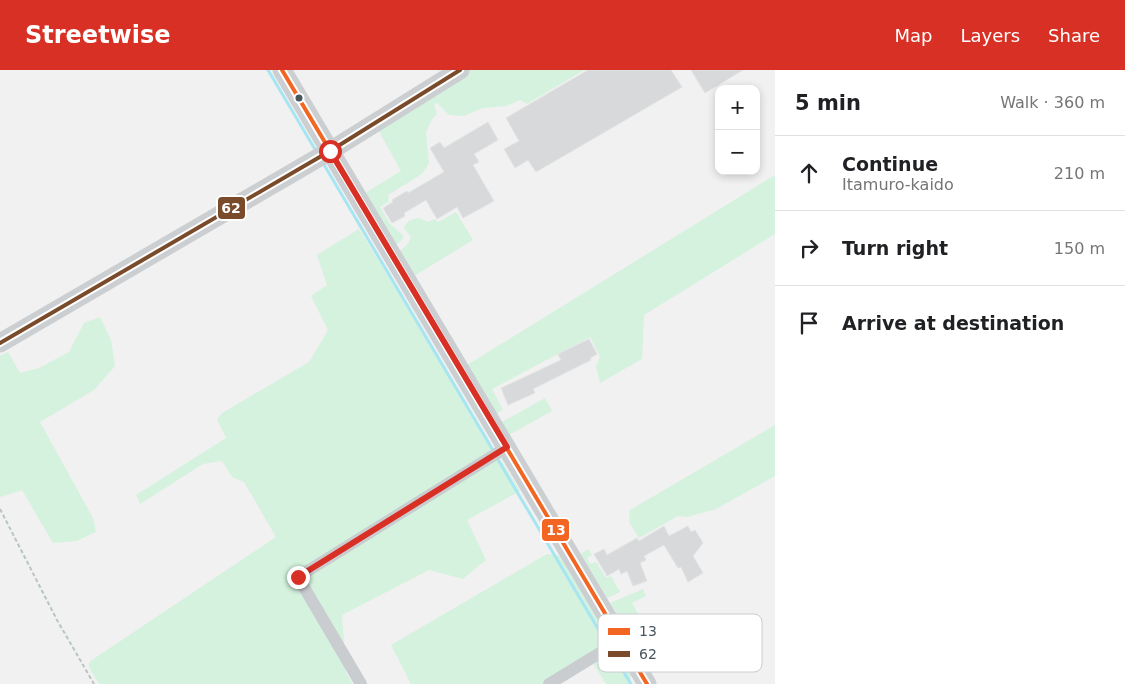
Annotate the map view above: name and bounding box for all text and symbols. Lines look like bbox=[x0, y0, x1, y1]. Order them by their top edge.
text: Streetwise bbox=[25, 21, 171, 49]
text: Map bbox=[894, 25, 932, 46]
text: Layers bbox=[960, 25, 1020, 46]
text: Share bbox=[1048, 25, 1100, 46]
map controls bbox=[715, 85, 760, 175]
button: + bbox=[715, 85, 760, 130]
text: 5 min bbox=[795, 91, 861, 115]
unlabelled marker bbox=[294, 93, 304, 103]
text: Walk · 360 m bbox=[1000, 93, 1105, 112]
button: − bbox=[715, 130, 760, 175]
route start bbox=[319, 140, 342, 163]
text: Continue bbox=[842, 153, 938, 175]
icon: ahead bbox=[795, 159, 823, 187]
text: 210 m bbox=[1054, 164, 1105, 183]
text: Itamuro-kaido bbox=[842, 175, 954, 194]
line badge: 62 bbox=[217, 196, 246, 220]
text: 62 bbox=[221, 200, 241, 216]
icon: right bbox=[795, 234, 823, 262]
text: Turn right bbox=[842, 237, 948, 259]
text: 150 m bbox=[1054, 239, 1105, 258]
icon: arrive bbox=[795, 309, 823, 337]
text: Arrive at destination bbox=[842, 312, 1064, 334]
line badge: 13 bbox=[541, 518, 570, 542]
text: 13 bbox=[546, 522, 566, 538]
route end bbox=[287, 566, 310, 589]
legend bbox=[598, 614, 762, 672]
text: 13 bbox=[639, 623, 657, 639]
text: 62 bbox=[639, 646, 657, 662]

